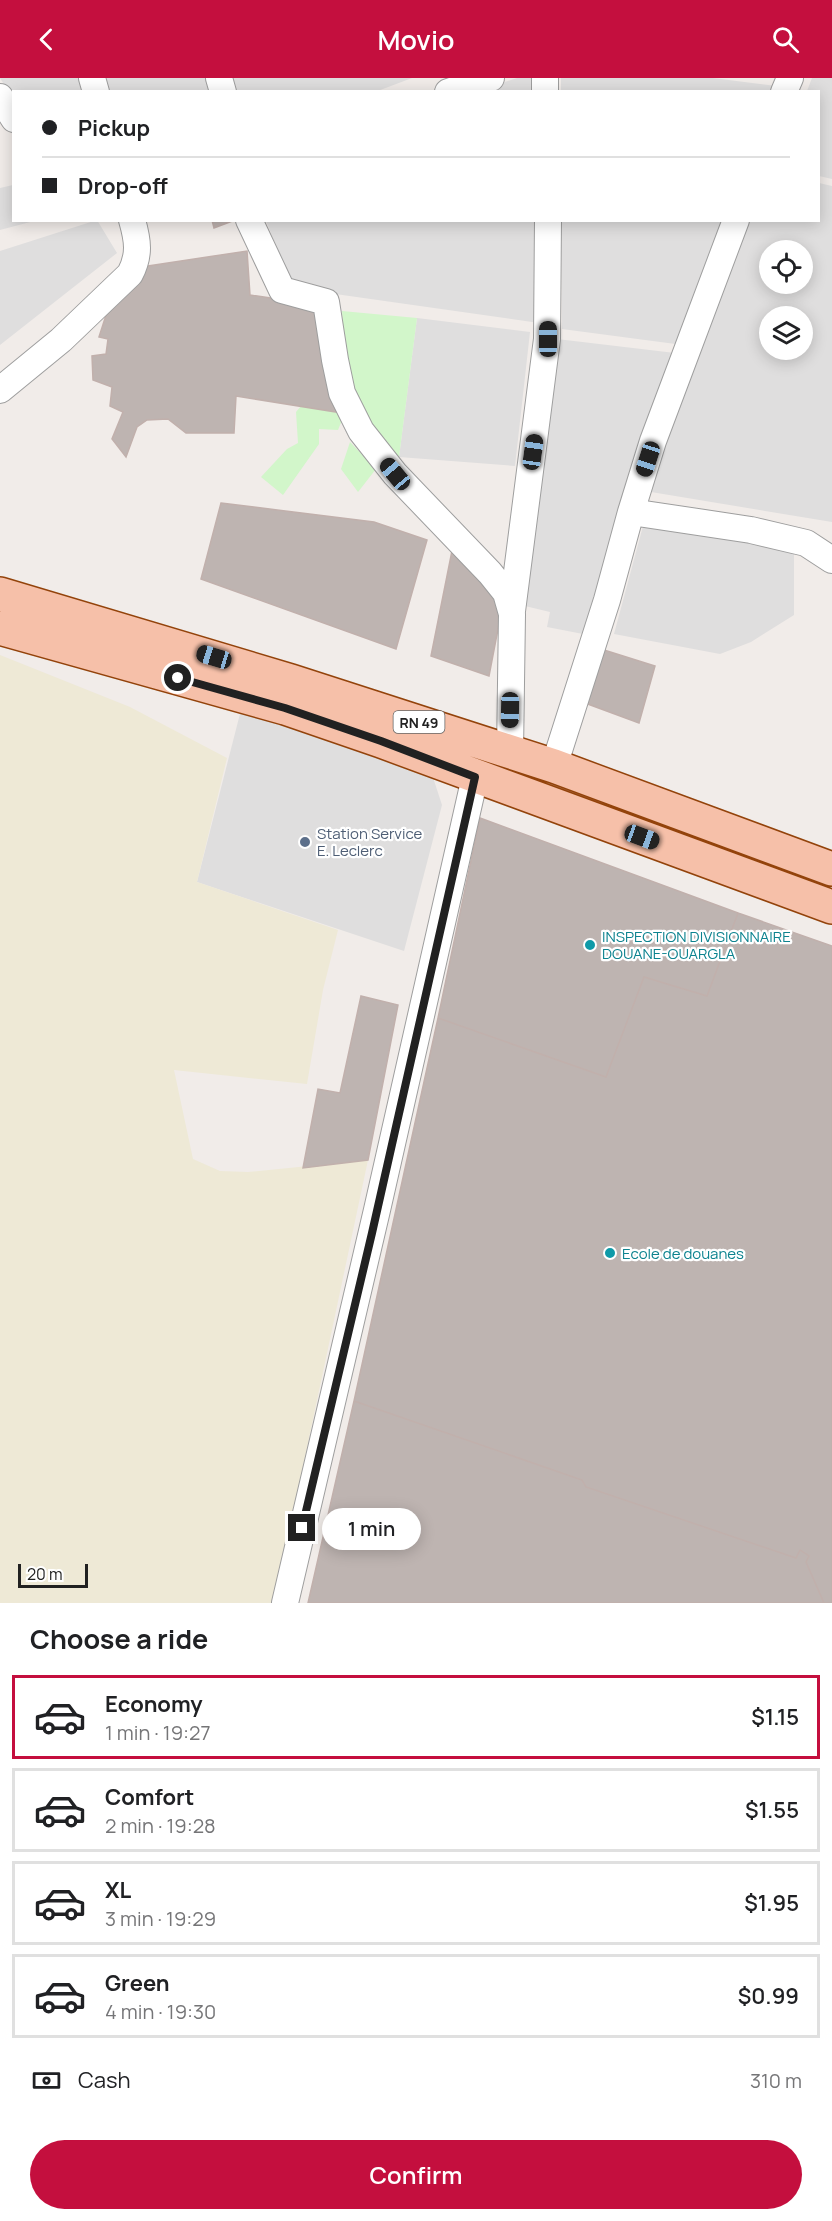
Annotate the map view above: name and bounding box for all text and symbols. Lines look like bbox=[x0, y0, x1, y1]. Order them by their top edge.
text: Movio bbox=[377, 21, 455, 58]
icon: back bbox=[30, 23, 63, 56]
icon: search bbox=[769, 23, 802, 56]
text: Pickup bbox=[78, 113, 150, 143]
text: Drop-off bbox=[78, 171, 168, 201]
map controls bbox=[759, 240, 813, 360]
button: locate bbox=[759, 240, 813, 294]
button: layers bbox=[759, 306, 813, 360]
car bbox=[539, 321, 557, 357]
car bbox=[522, 433, 544, 471]
car bbox=[634, 439, 662, 479]
car bbox=[377, 454, 413, 494]
car bbox=[194, 643, 234, 671]
route start bbox=[164, 664, 191, 691]
car bbox=[501, 692, 519, 728]
road number: RN 49 bbox=[394, 711, 444, 733]
car bbox=[622, 822, 662, 852]
place label: Station Service E. Leclerc bbox=[317, 823, 423, 861]
marker: Station Service E. Leclerc bbox=[298, 835, 312, 849]
place label: INSPECTION DIVISIONNAIRE DOUANE-OUARGLA bbox=[602, 926, 791, 964]
marker: INSPECTION DIVISIONNAIRE DOUANE-OUARGLA bbox=[583, 938, 597, 952]
place label: Ecole de douanes bbox=[622, 1243, 744, 1264]
marker: Ecole de douanes bbox=[603, 1246, 617, 1260]
callout: 1 min bbox=[323, 1507, 422, 1549]
route end bbox=[288, 1514, 315, 1541]
text: 1 min bbox=[348, 1515, 395, 1542]
scale bar bbox=[18, 1561, 88, 1588]
text: 20 m bbox=[27, 1563, 63, 1585]
text: Choose a ride bbox=[30, 1620, 208, 1657]
text: Economy bbox=[105, 1689, 203, 1719]
icon: car bbox=[33, 1690, 87, 1744]
text: $1.15 bbox=[751, 1702, 799, 1732]
text: 1 min · 19:27 bbox=[105, 1719, 210, 1746]
text: Comfort bbox=[105, 1782, 194, 1812]
icon: car bbox=[33, 1783, 87, 1837]
text: $1.55 bbox=[745, 1795, 799, 1825]
text: 2 min · 19:28 bbox=[105, 1812, 216, 1839]
text: XL bbox=[105, 1875, 131, 1905]
icon: car bbox=[33, 1876, 87, 1930]
text: $1.95 bbox=[744, 1888, 799, 1918]
text: 3 min · 19:29 bbox=[105, 1905, 216, 1932]
text: Green bbox=[105, 1968, 170, 1998]
icon: car bbox=[33, 1969, 87, 2023]
text: $0.99 bbox=[738, 1981, 799, 2011]
text: 4 min · 19:30 bbox=[105, 1998, 216, 2025]
icon: cash bbox=[30, 2064, 63, 2097]
text: Cash bbox=[78, 2065, 131, 2095]
text: 310 m bbox=[750, 2067, 802, 2094]
button: Confirm bbox=[30, 2140, 802, 2209]

